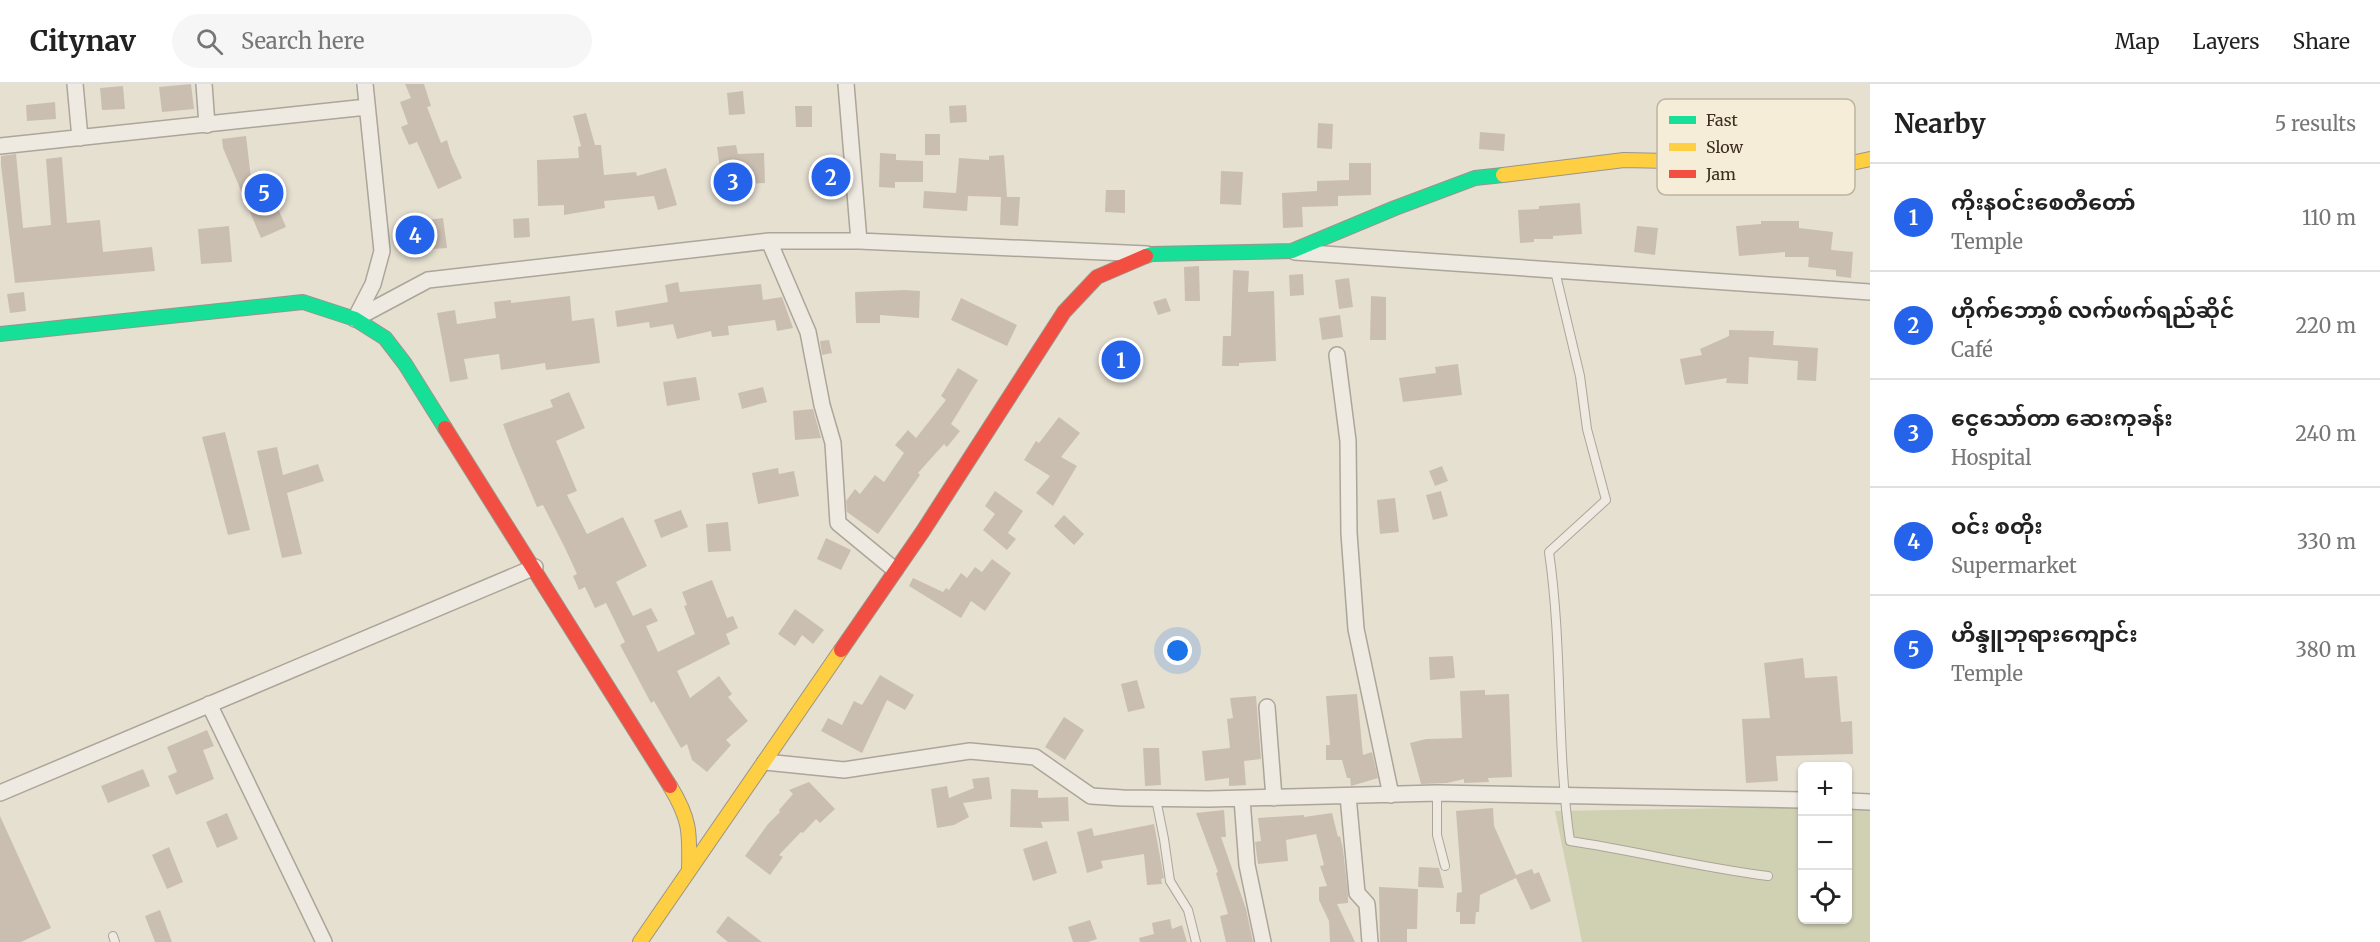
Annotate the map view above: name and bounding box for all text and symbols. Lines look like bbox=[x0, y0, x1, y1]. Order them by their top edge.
search box bbox=[172, 14, 592, 68]
text: Citynav bbox=[30, 23, 136, 59]
icon: search bbox=[193, 25, 226, 58]
text: Search here bbox=[241, 27, 364, 55]
text: Map bbox=[2115, 28, 2160, 55]
text: Layers bbox=[2193, 28, 2260, 55]
text: Share bbox=[2293, 28, 2350, 55]
legend bbox=[1657, 99, 1855, 195]
text: Nearby bbox=[1894, 107, 1986, 140]
text: Fast bbox=[1706, 110, 1739, 130]
text: 5 results bbox=[2275, 111, 2356, 136]
text: Slow bbox=[1706, 137, 1744, 157]
pin: 2 bbox=[812, 154, 850, 200]
pin: 3 bbox=[714, 160, 752, 204]
text: Jam bbox=[1705, 164, 1736, 184]
pin: 5 bbox=[244, 170, 284, 216]
text: ကိုးနဝင်းစေတီတော် bbox=[1951, 188, 2135, 216]
text: 1 bbox=[1909, 205, 1918, 230]
text: 110 m bbox=[2302, 205, 2356, 230]
pin: 4 bbox=[396, 212, 434, 258]
text: Temple bbox=[1951, 229, 2023, 254]
text: ဟိုက်ဘော့စ် လက်ဖက်ရည်ဆိုင် bbox=[1951, 296, 2235, 324]
text: 2 bbox=[1908, 313, 1919, 338]
text: 220 m bbox=[2296, 313, 2356, 338]
text: Café bbox=[1951, 337, 1993, 362]
pin: 1 bbox=[1102, 338, 1140, 382]
text: ငွေသော်တာ ဆေးကုခန်း bbox=[1951, 404, 2173, 432]
text: 3 bbox=[1908, 421, 1919, 446]
text: 240 m bbox=[2295, 421, 2356, 446]
text: Hospital bbox=[1951, 445, 2031, 470]
text: ဝင်း စတိုး bbox=[1951, 512, 2043, 540]
text: 4 bbox=[1907, 529, 1920, 554]
text: 330 m bbox=[2297, 529, 2356, 554]
text: Supermarket bbox=[1951, 553, 2077, 578]
text: ဟိန္ဒူဘုရားကျောင်း bbox=[1951, 620, 2138, 648]
your location bbox=[1163, 636, 1192, 665]
text: 5 bbox=[1908, 637, 1919, 662]
text: 380 m bbox=[2295, 637, 2356, 662]
text: Temple bbox=[1951, 661, 2023, 686]
map controls bbox=[1798, 762, 1852, 924]
button: + bbox=[1798, 762, 1852, 816]
button: − bbox=[1798, 816, 1852, 870]
button: locate bbox=[1798, 870, 1852, 924]

